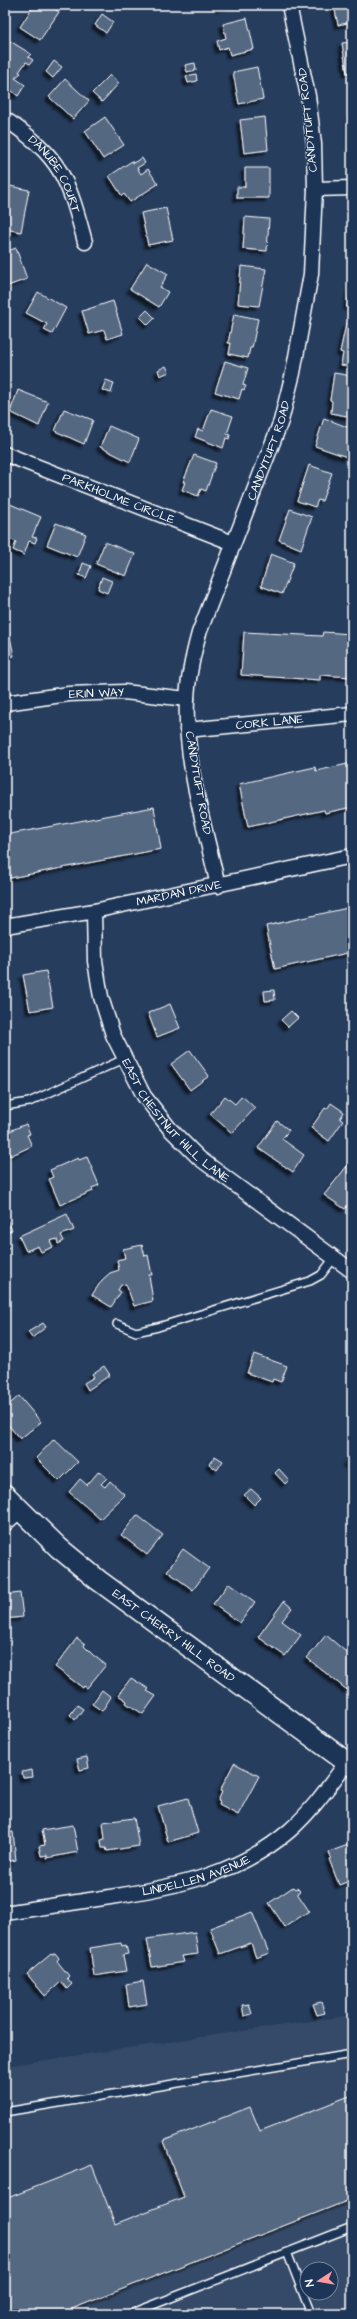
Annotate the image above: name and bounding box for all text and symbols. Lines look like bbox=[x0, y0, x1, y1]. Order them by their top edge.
street label: CANDYTUFT ROAD bbox=[294, 67, 322, 173]
street label: DANUBE COURT bbox=[25, 131, 85, 215]
street label: CANDYTUFT ROAD bbox=[243, 399, 294, 503]
street label: PARKHOLME CIRCLE bbox=[60, 469, 177, 528]
street label: ERIN WAY bbox=[68, 683, 125, 703]
street label: CORK LANE bbox=[235, 710, 304, 734]
street label: CANDYTUFT ROAD bbox=[181, 730, 216, 836]
street label: MARDAN DRIVE bbox=[135, 876, 223, 910]
street label: EAST CHESTNUT HILL LANE bbox=[118, 1056, 233, 1187]
street label: EAST CHERRY HILL ROAD bbox=[109, 1585, 239, 1686]
street label: LINDELLEN AVENUE bbox=[141, 1851, 253, 1900]
north arrow bbox=[299, 2261, 339, 2301]
text: N bbox=[302, 2278, 318, 2288]

